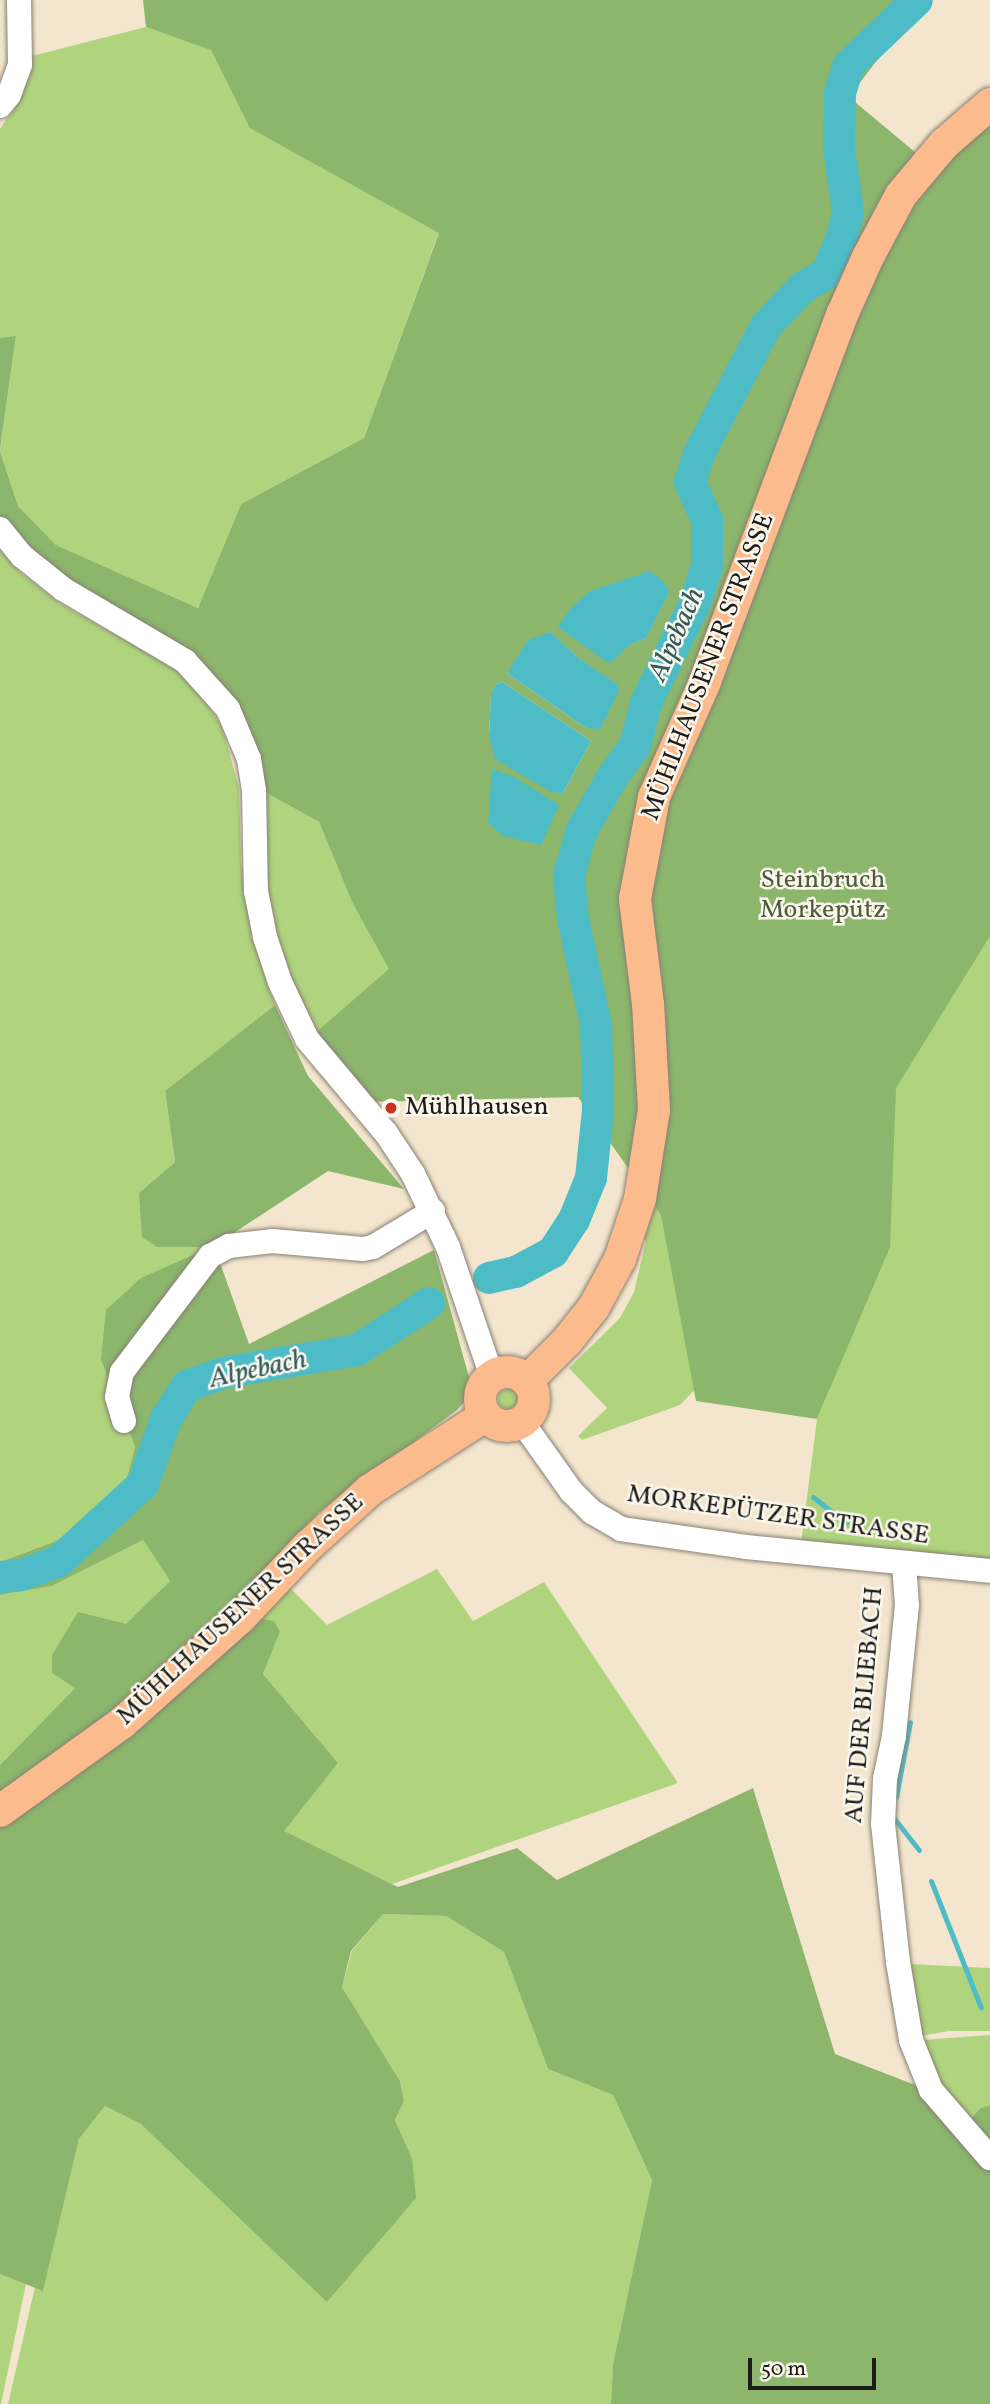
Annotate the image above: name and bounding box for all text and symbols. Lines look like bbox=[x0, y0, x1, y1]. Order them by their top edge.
street label: MÜHLHAUSENER STRASSE bbox=[636, 509, 782, 825]
water label: Alpebach bbox=[642, 583, 712, 687]
park label: Steinbruch Morkepütz bbox=[760, 865, 886, 926]
place label: Mühlhausen bbox=[405, 1092, 549, 1124]
marker: Mühlhausen bbox=[383, 1100, 399, 1116]
water label: Alpebach bbox=[206, 1343, 310, 1397]
street label: MORKEPÜTZER STRASSE bbox=[625, 1479, 931, 1553]
street label: MÜHLHAUSENER STRASSE bbox=[111, 1487, 371, 1733]
street label: AUF DER BLIEBACH bbox=[839, 1585, 891, 1825]
scale bar bbox=[752, 2344, 880, 2388]
text: 50 m bbox=[761, 2355, 806, 2384]

